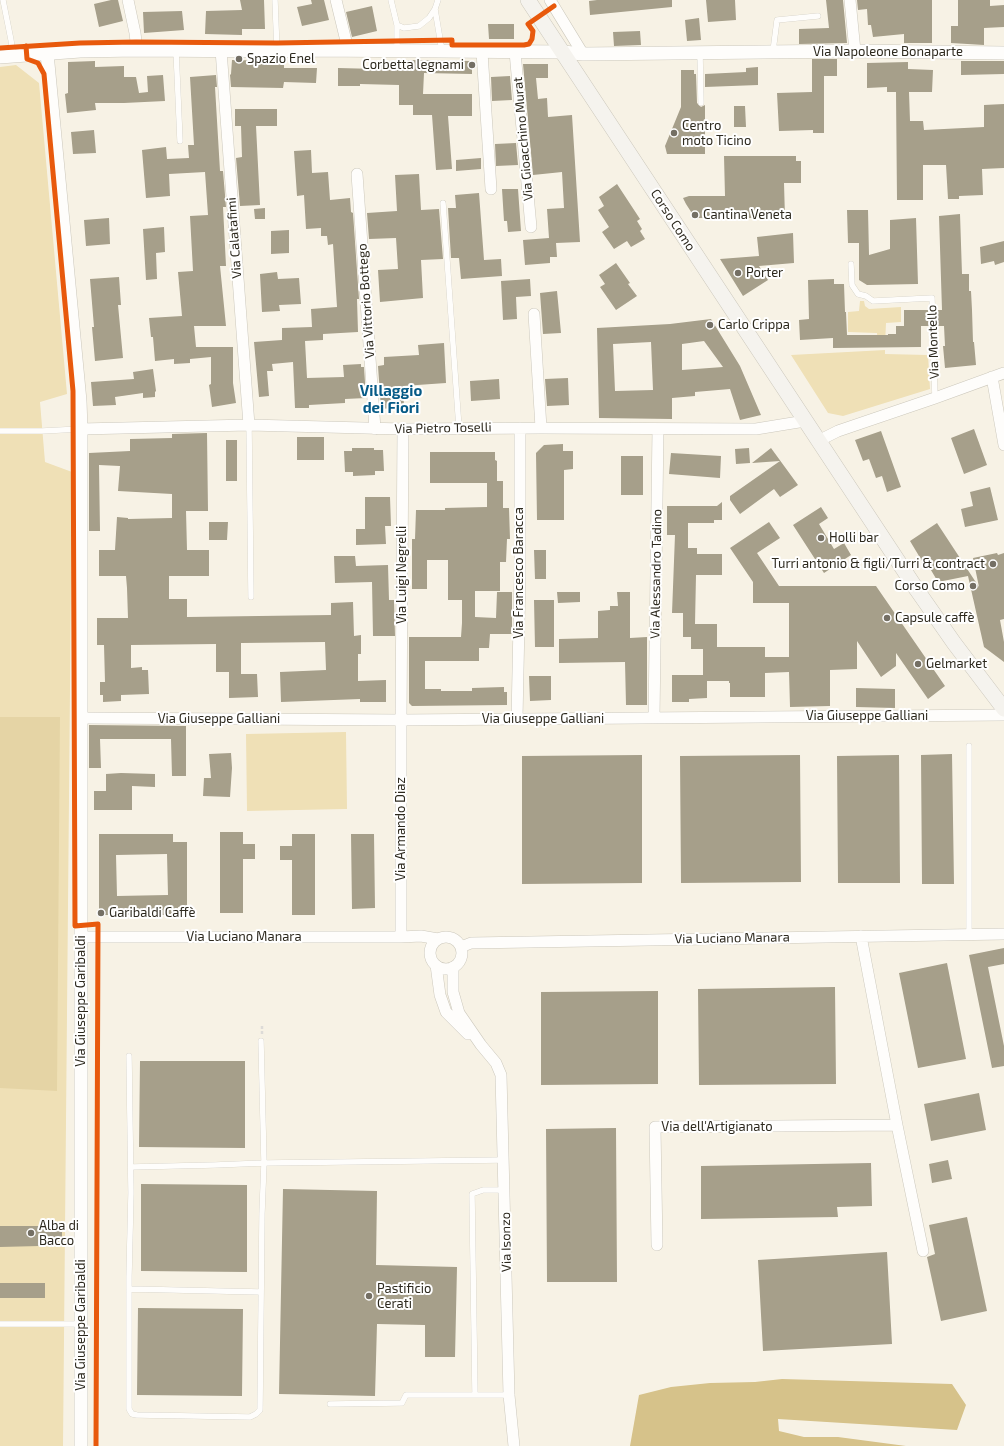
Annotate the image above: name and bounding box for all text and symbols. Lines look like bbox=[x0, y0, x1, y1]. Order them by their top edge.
street label: Via Napoleone Bonaparte bbox=[813, 44, 963, 60]
place label: Spazio Enel bbox=[247, 51, 315, 67]
marker: Spazio Enel bbox=[234, 54, 244, 64]
place label: Corbetta legnami bbox=[362, 57, 464, 73]
marker: Corbetta legnami bbox=[467, 60, 477, 70]
street label: Via Gioacchino Murat bbox=[510, 76, 536, 202]
place label: Centro moto Ticino bbox=[682, 118, 751, 149]
marker: Centro moto Ticino bbox=[669, 128, 679, 138]
street label: Corso Como bbox=[647, 186, 699, 254]
street label: Via Calatafimi bbox=[223, 197, 245, 279]
place label: Cantina Veneta bbox=[703, 207, 792, 223]
marker: Cantina Veneta bbox=[690, 210, 700, 220]
street label: Via Vittorio Bottego bbox=[354, 243, 378, 359]
place label: Porter bbox=[746, 265, 783, 281]
marker: Porter bbox=[733, 268, 743, 278]
street label: Via Montello bbox=[924, 304, 942, 380]
place label: Carlo Crippa bbox=[718, 317, 790, 333]
marker: Carlo Crippa bbox=[705, 320, 715, 330]
district label: Villaggio dei Fiori bbox=[360, 382, 422, 417]
street label: Via Pietro Toselli bbox=[394, 419, 492, 437]
street label: Via Francesco Baracca bbox=[511, 507, 527, 639]
street label: Via Alessandro Tadino bbox=[647, 509, 665, 639]
street label: Via Luigi Negrelli bbox=[394, 526, 410, 624]
place label: Holli bar bbox=[829, 530, 879, 546]
marker: Holli bar bbox=[816, 533, 826, 543]
place label: Turri antonio & figli/Turri & contract bbox=[772, 556, 985, 572]
marker: Turri antonio & figli/Turri & contract bbox=[988, 559, 998, 569]
place label: Corso Como bbox=[895, 578, 965, 594]
marker: Corso Como bbox=[968, 581, 978, 591]
place label: Capsule caffè bbox=[895, 610, 974, 626]
marker: Capsule caffè bbox=[882, 613, 892, 623]
place label: Gelmarket bbox=[926, 656, 987, 672]
marker: Gelmarket bbox=[913, 659, 923, 669]
street label: Via Giuseppe Galliani bbox=[806, 708, 928, 724]
street label: Via Giuseppe Galliani bbox=[158, 711, 280, 727]
street label: Via Giuseppe Galliani bbox=[482, 711, 604, 727]
street label: Via Armando Diaz bbox=[393, 777, 409, 881]
place label: Garibaldi Caffè bbox=[109, 905, 195, 921]
marker: Garibaldi Caffè bbox=[96, 908, 106, 918]
street label: Via Luciano Manara bbox=[186, 929, 302, 945]
street label: Via Luciano Manara bbox=[674, 929, 790, 947]
street label: Via Giuseppe Garibaldi bbox=[73, 935, 89, 1067]
street label: Via dell'Artigianato bbox=[661, 1119, 773, 1135]
street label: Via Isonzo bbox=[498, 1212, 514, 1272]
place label: Alba di Bacco bbox=[39, 1218, 79, 1249]
marker: Alba di Bacco bbox=[26, 1228, 36, 1238]
street label: Via Giuseppe Garibaldi bbox=[73, 1259, 89, 1391]
place label: Pastificio Cerati bbox=[377, 1281, 431, 1312]
marker: Pastificio Cerati bbox=[364, 1291, 374, 1301]

